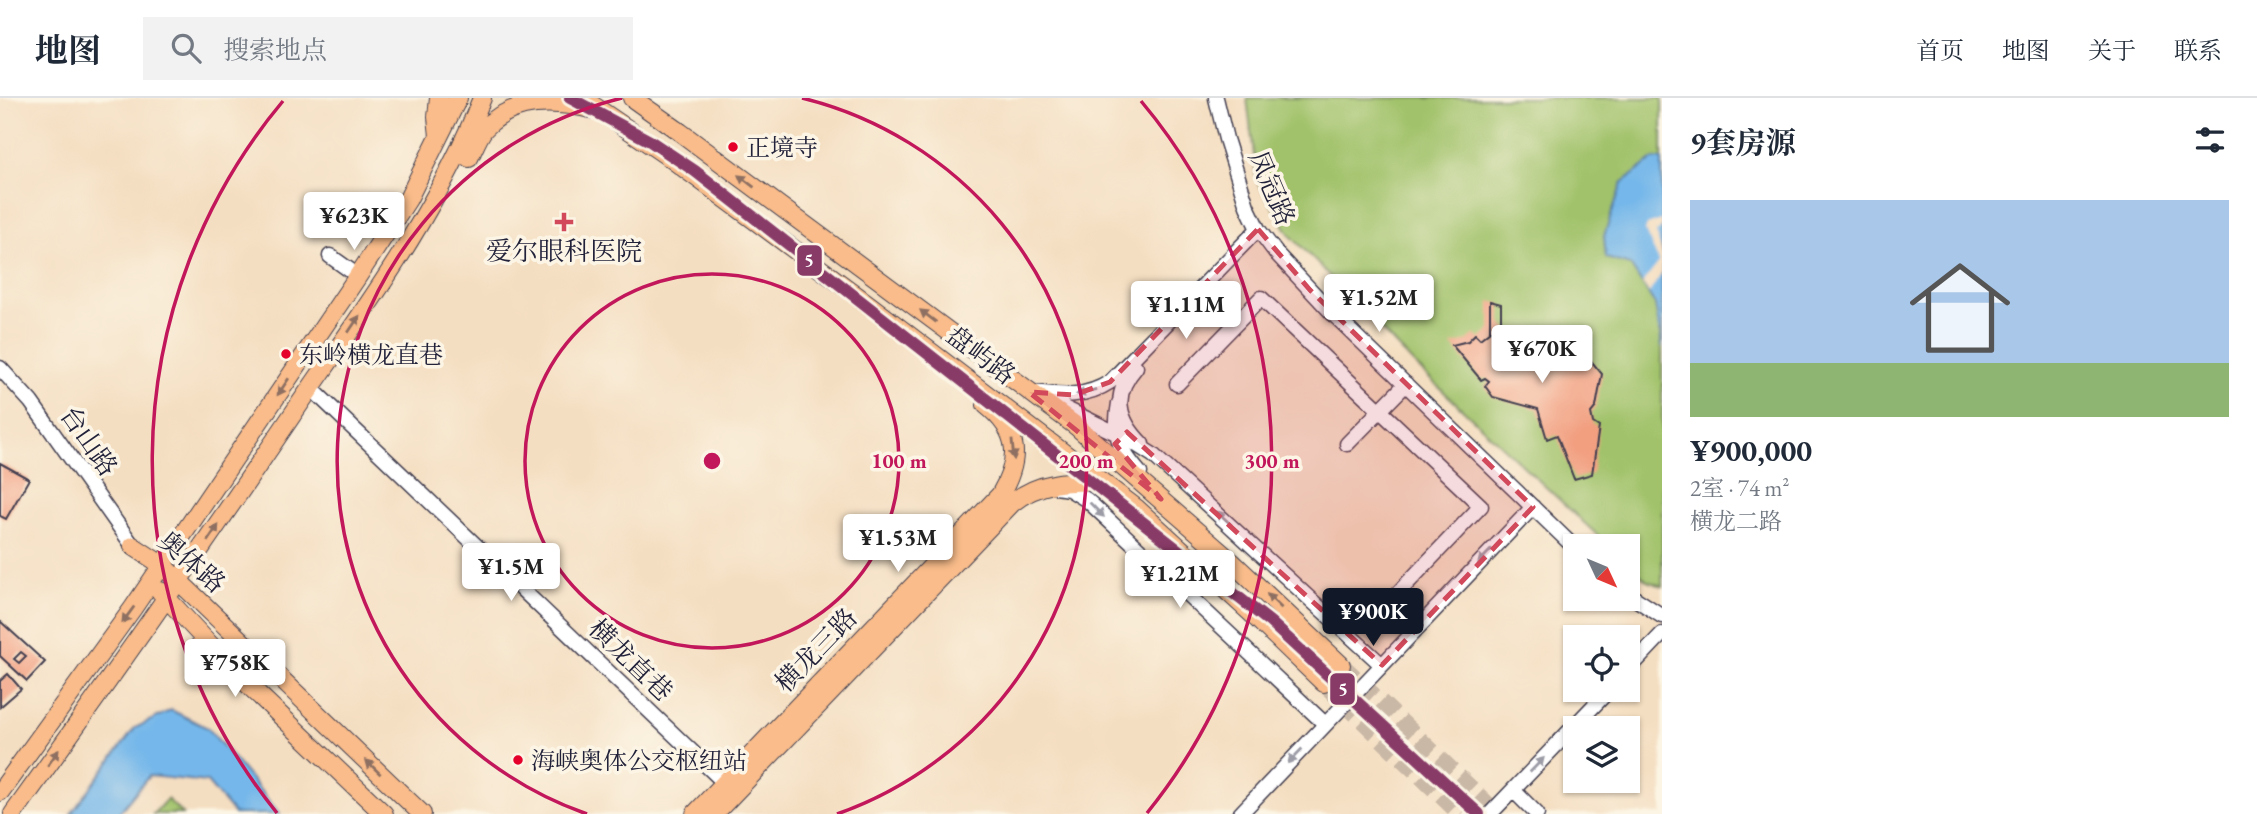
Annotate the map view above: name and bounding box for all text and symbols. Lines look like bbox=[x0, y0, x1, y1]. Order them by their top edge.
search box bbox=[143, 17, 633, 80]
text: 地图 bbox=[35, 29, 101, 72]
icon: search bbox=[167, 29, 205, 67]
text: 搜索地点 bbox=[223, 33, 327, 67]
text: 首页 bbox=[1916, 35, 1964, 66]
text: 地图 bbox=[2002, 35, 2050, 66]
text: 关于 bbox=[2088, 35, 2136, 66]
text: 联系 bbox=[2174, 35, 2222, 66]
icon: filters bbox=[2191, 121, 2229, 159]
text: 9套房源 bbox=[1690, 123, 1796, 162]
place label: 正境寺 bbox=[746, 132, 818, 163]
marker: 正境寺 bbox=[726, 140, 740, 154]
street label: 凤冠路 bbox=[1241, 145, 1303, 231]
one-way arrow bbox=[737, 174, 755, 188]
pin: ¥623K bbox=[305, 192, 403, 252]
text: ¥623K bbox=[319, 200, 389, 230]
marker: 爱尔眼科医院 bbox=[554, 212, 574, 232]
place label: 爱尔眼科医院 bbox=[486, 234, 642, 268]
line badge: 5 bbox=[796, 244, 823, 277]
icon: home bbox=[1897, 245, 2023, 371]
text: 5 bbox=[804, 248, 814, 273]
pin: ¥1.52M bbox=[1322, 274, 1436, 334]
pin: ¥1.11M bbox=[1129, 282, 1243, 341]
text: ¥1.52M bbox=[1340, 282, 1418, 312]
text: ¥1.11M bbox=[1147, 289, 1225, 319]
one-way arrow bbox=[920, 309, 938, 324]
one-way arrow bbox=[347, 315, 361, 333]
street label: 盘屿路 bbox=[940, 318, 1022, 392]
pin: ¥670K bbox=[1493, 326, 1591, 385]
text: ¥670K bbox=[1507, 333, 1577, 363]
place label: 东岭横龙直巷 bbox=[299, 339, 443, 370]
marker: 东岭横龙直巷 bbox=[279, 347, 293, 361]
one-way arrow bbox=[277, 377, 290, 396]
one-way arrow bbox=[1075, 387, 1097, 398]
street label: 台山路 bbox=[53, 399, 125, 483]
text: ¥900,000 bbox=[1690, 431, 1812, 470]
one-way arrow bbox=[1008, 439, 1019, 461]
text: 100 m bbox=[871, 447, 927, 474]
text: 200 m bbox=[1058, 447, 1114, 474]
text: 300 m bbox=[1244, 447, 1300, 474]
centre of rings bbox=[700, 449, 724, 473]
text: 2室 · 74 m² bbox=[1690, 473, 1789, 503]
one-way arrow bbox=[1089, 502, 1106, 519]
text: 横龙二路 bbox=[1690, 506, 1782, 536]
one-way arrow bbox=[1215, 510, 1233, 526]
pin: ¥1.53M bbox=[841, 514, 955, 574]
text: ¥1.53M bbox=[859, 522, 937, 552]
one-way arrow bbox=[206, 523, 219, 543]
street label: 奥体路 bbox=[151, 524, 233, 600]
north arrow bbox=[1563, 534, 1640, 611]
map controls bbox=[1563, 534, 1640, 793]
pin: ¥1.5M bbox=[462, 544, 560, 603]
one-way arrow bbox=[1478, 547, 1494, 564]
pin: ¥1.21M bbox=[1123, 550, 1237, 610]
text: ¥1.5M bbox=[478, 551, 544, 581]
text: ¥1.21M bbox=[1141, 558, 1219, 588]
pin: ¥900K bbox=[1324, 588, 1422, 648]
one-way arrow bbox=[1266, 594, 1283, 610]
text: ¥900K bbox=[1338, 596, 1408, 626]
street label: 横龙三路 bbox=[768, 601, 864, 699]
one-way arrow bbox=[121, 606, 135, 624]
street label: 横龙直巷 bbox=[582, 612, 680, 708]
button: locate bbox=[1563, 625, 1640, 702]
pin: ¥758K bbox=[186, 640, 284, 699]
text: ¥758K bbox=[200, 647, 270, 677]
line badge: 5 bbox=[1329, 672, 1356, 706]
text: 5 bbox=[1338, 677, 1348, 702]
button: layers bbox=[1563, 716, 1640, 793]
place label: 海峡奥体公交枢纽站 bbox=[531, 745, 747, 776]
one-way arrow bbox=[1287, 747, 1303, 764]
one-way arrow bbox=[46, 749, 60, 767]
marker: 海峡奥体公交枢纽站 bbox=[511, 753, 525, 767]
one-way arrow bbox=[1529, 756, 1546, 773]
one-way arrow bbox=[365, 759, 382, 775]

